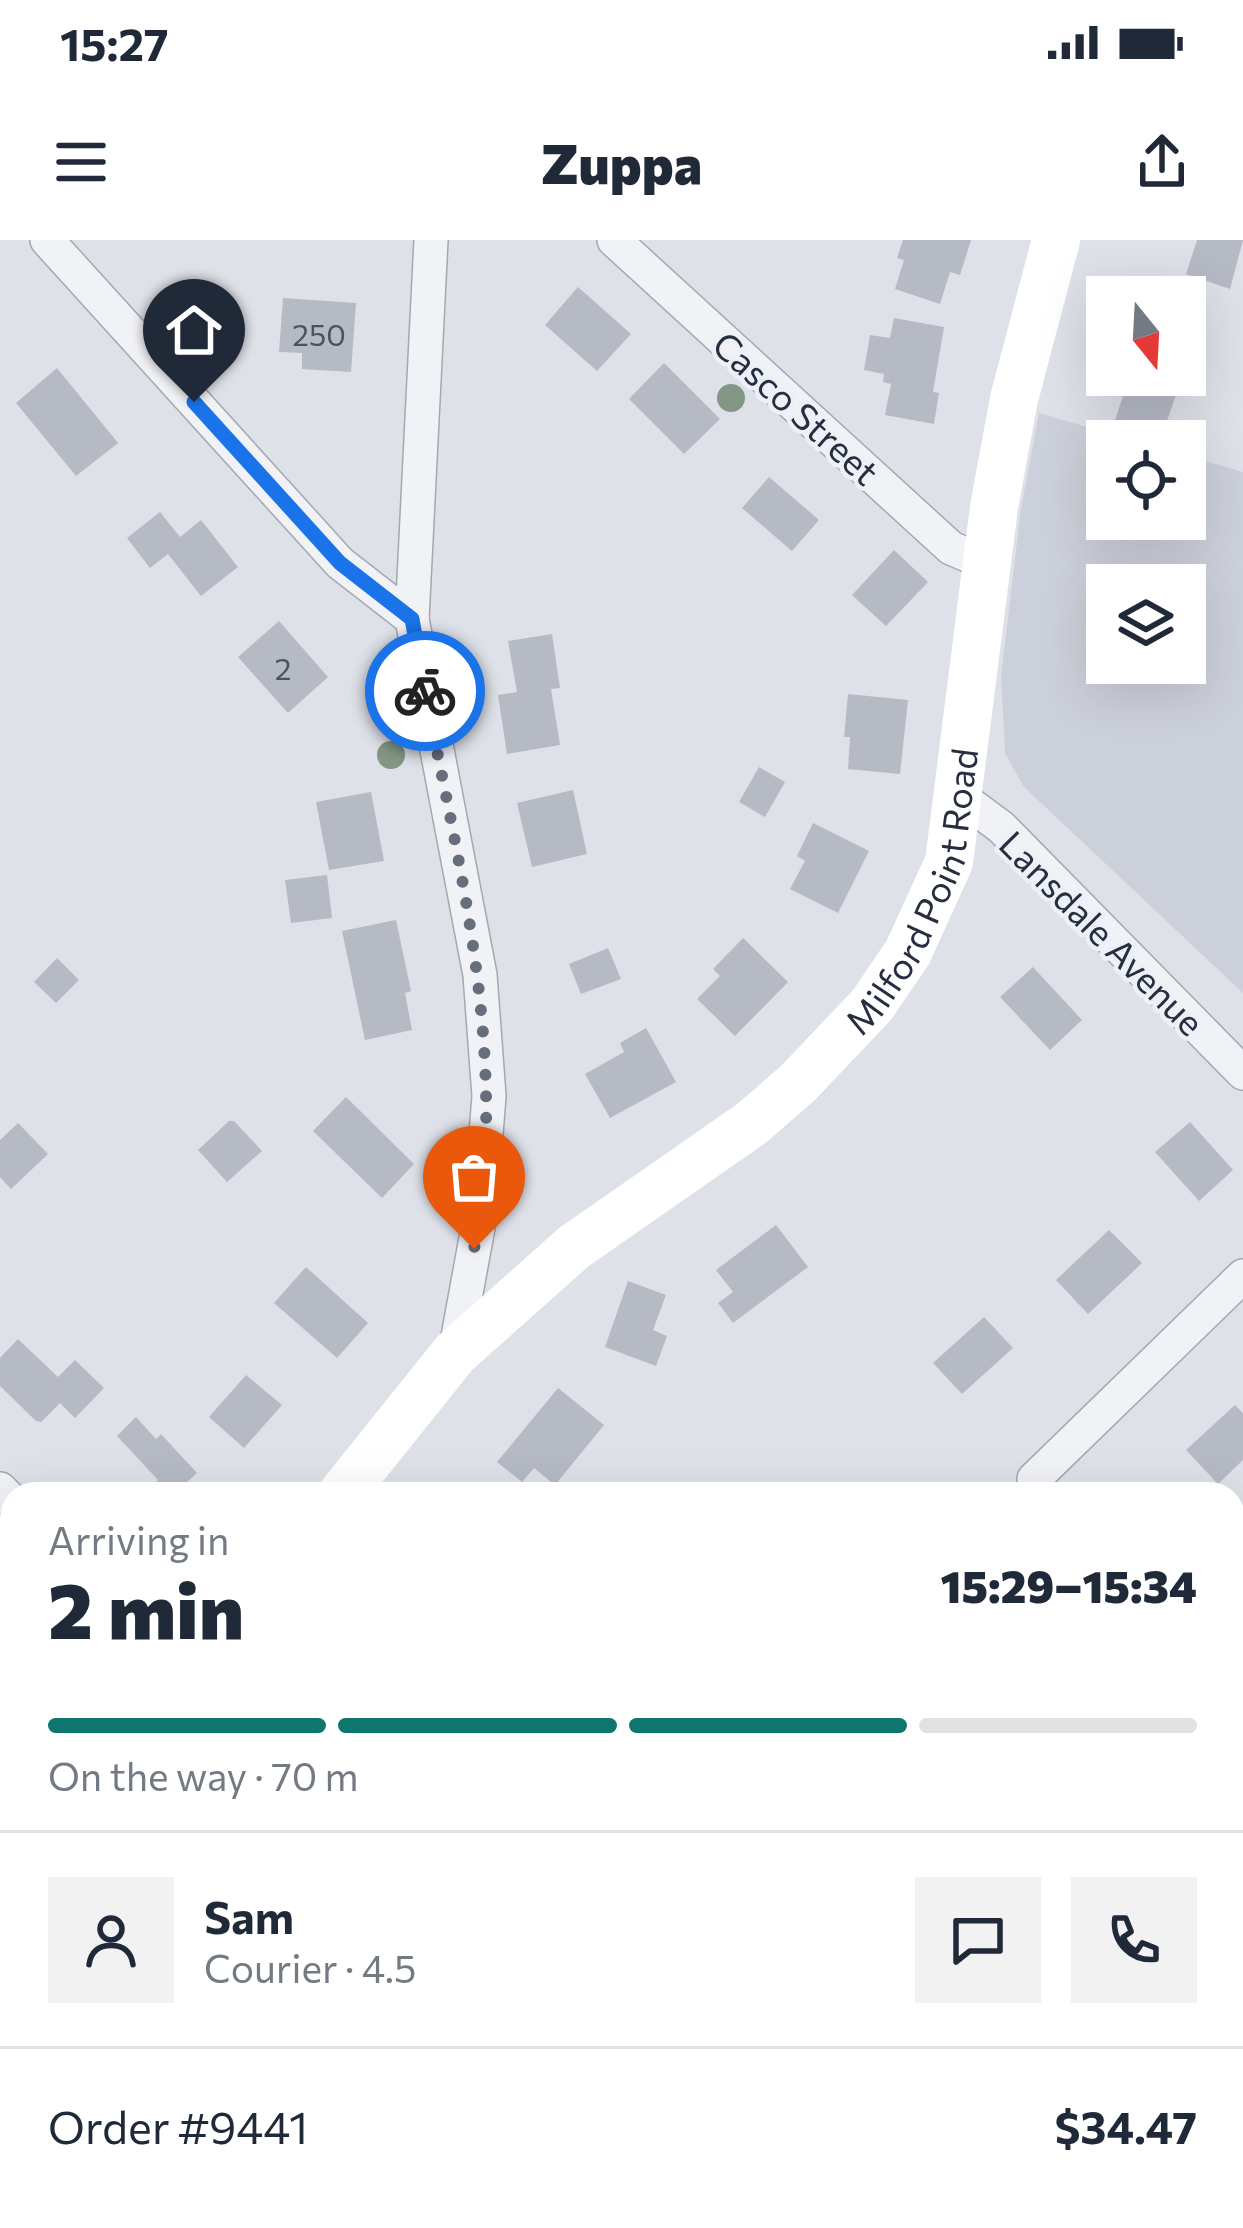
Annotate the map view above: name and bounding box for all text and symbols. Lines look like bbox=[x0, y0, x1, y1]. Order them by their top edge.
text: 15:27 bbox=[60, 15, 169, 70]
icon: menu bbox=[48, 129, 114, 195]
text: Zuppa bbox=[541, 129, 702, 195]
icon: share bbox=[1129, 129, 1195, 195]
north arrow bbox=[1086, 276, 1206, 396]
map controls bbox=[1086, 276, 1206, 684]
pin bbox=[143, 279, 245, 402]
icon: home bbox=[161, 297, 227, 363]
house number: 250 bbox=[292, 315, 346, 352]
street label: Casco Street bbox=[705, 321, 889, 493]
button: locate bbox=[1086, 420, 1206, 540]
button: layers bbox=[1086, 564, 1206, 684]
courier bbox=[365, 631, 485, 751]
house number: 2 bbox=[275, 649, 291, 686]
icon: bike bbox=[392, 658, 458, 724]
street label: Milford Point Road bbox=[835, 745, 985, 1042]
street label: Lansdale Avenue bbox=[992, 821, 1214, 1043]
pin bbox=[423, 1126, 525, 1249]
icon: bag bbox=[441, 1144, 507, 1210]
text: Arriving in bbox=[48, 1515, 229, 1563]
text: 15:29–15:34 bbox=[941, 1557, 1197, 1612]
text: 2 min bbox=[48, 1560, 244, 1655]
text: On the way · 70 m bbox=[48, 1751, 359, 1799]
button: person bbox=[48, 1877, 174, 2003]
button: chat bbox=[915, 1877, 1041, 2003]
button: phone bbox=[1071, 1877, 1197, 2003]
text: Sam bbox=[204, 1888, 294, 1943]
text: Courier · 4.5 bbox=[204, 1943, 416, 1991]
text: Order #9441 bbox=[48, 2098, 308, 2153]
text: $34.47 bbox=[1055, 2098, 1197, 2153]

